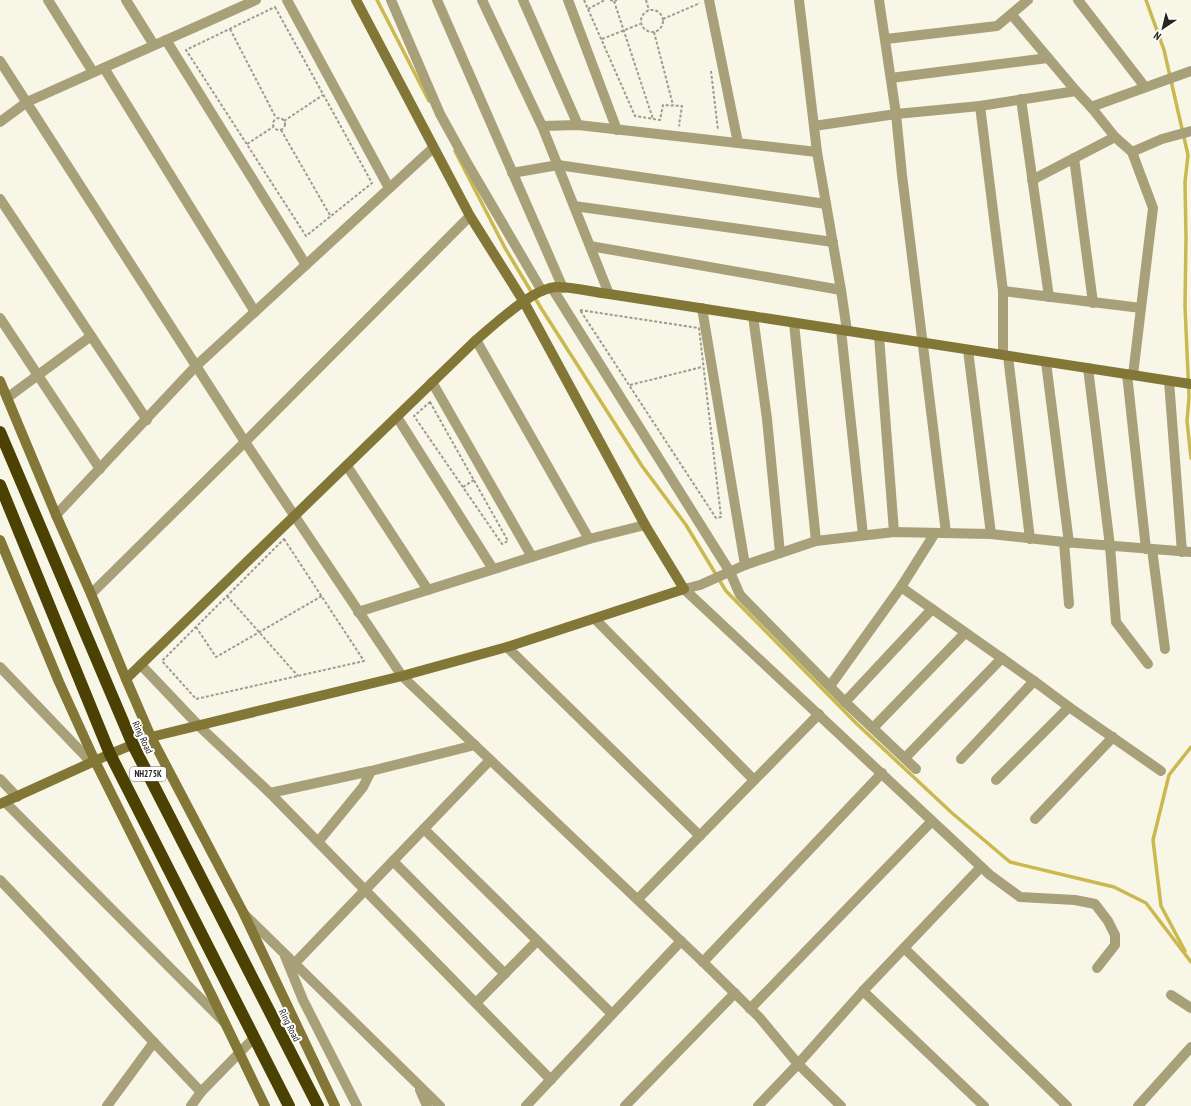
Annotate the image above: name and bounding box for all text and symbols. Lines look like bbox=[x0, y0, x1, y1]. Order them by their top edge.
north arrow bbox=[1143, 8, 1183, 48]
text: N bbox=[1151, 29, 1164, 44]
street label: Ring Road bbox=[129, 719, 156, 756]
road number: NH275K bbox=[130, 767, 166, 781]
street label: Ring Road bbox=[276, 1007, 303, 1044]

